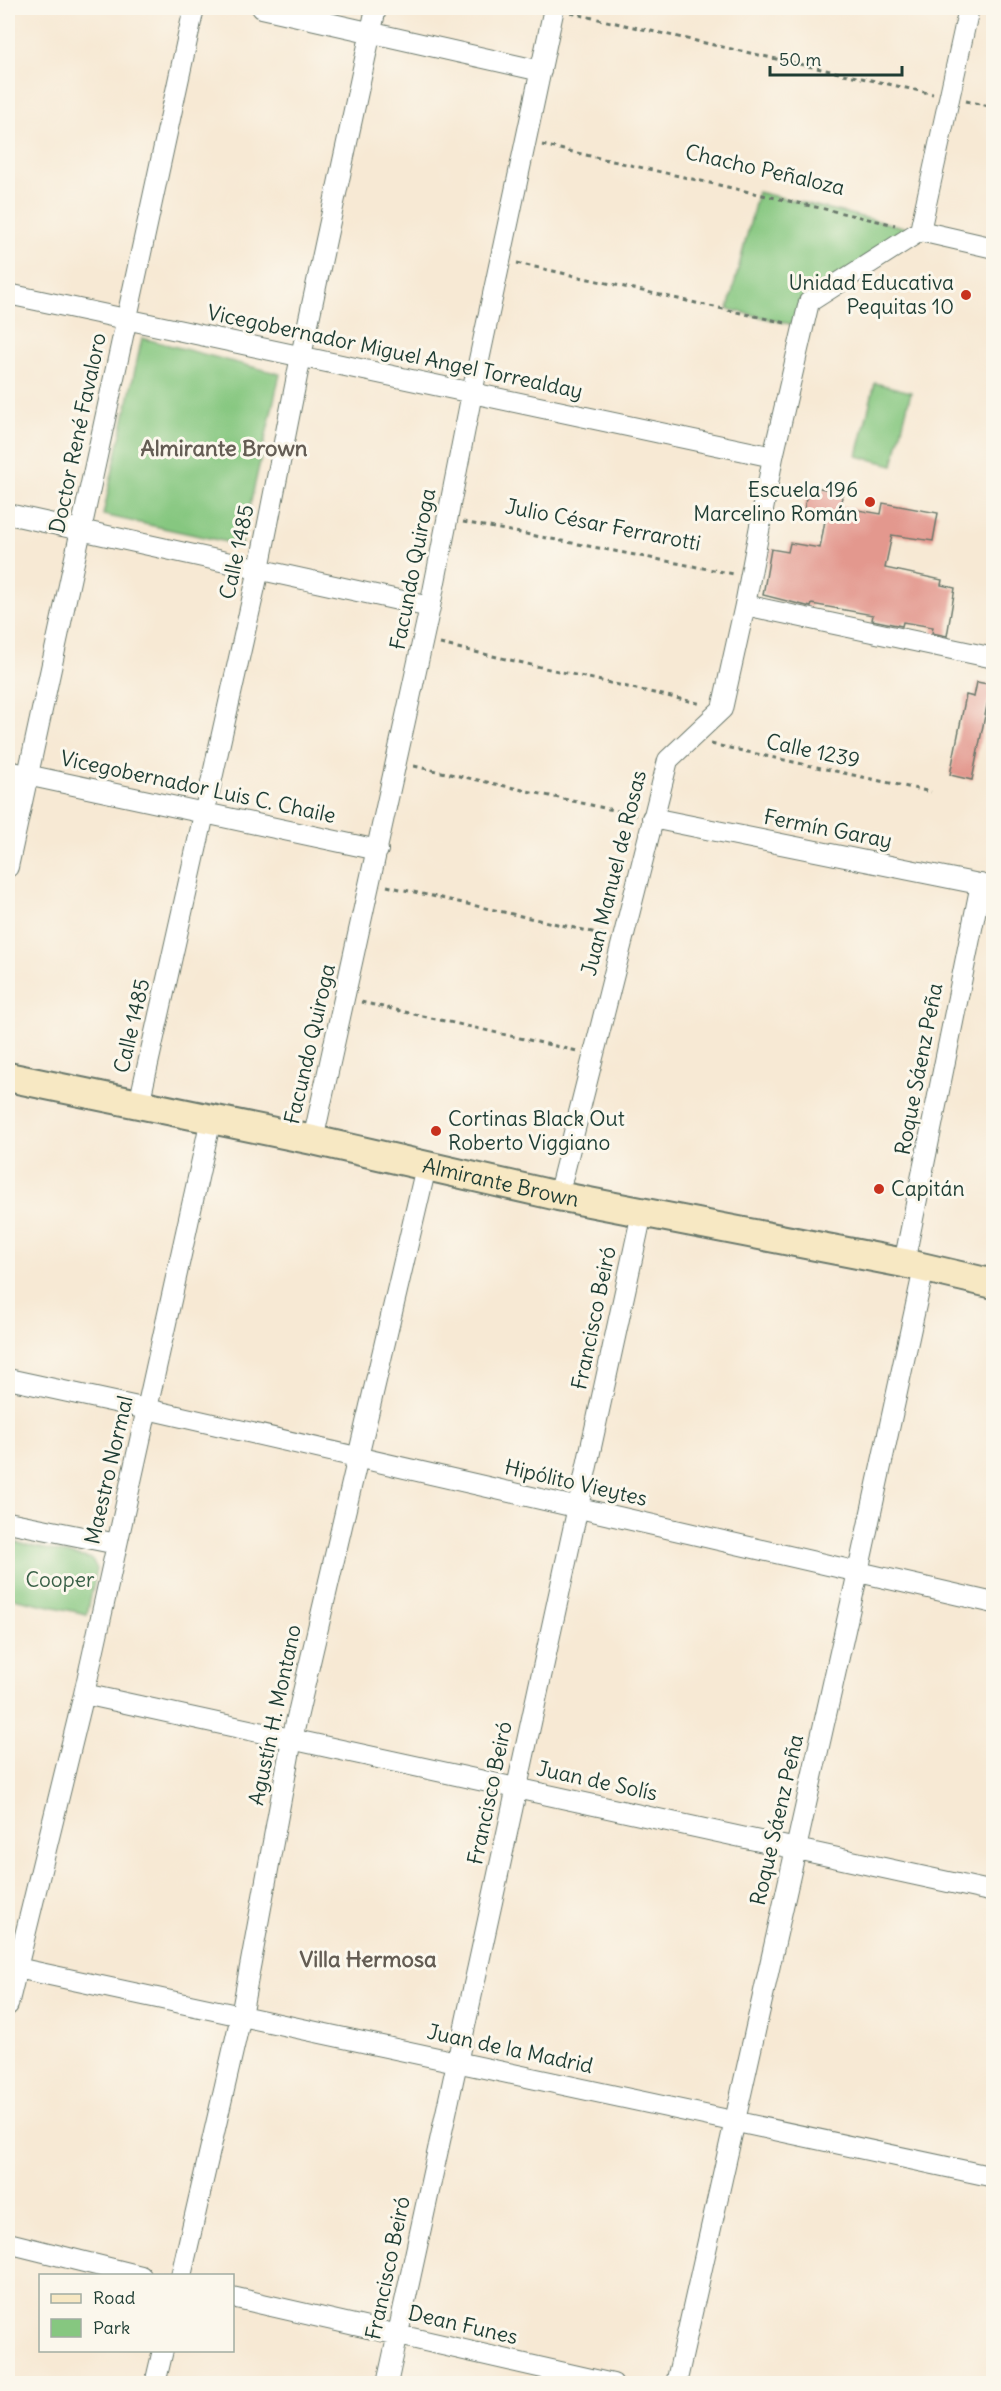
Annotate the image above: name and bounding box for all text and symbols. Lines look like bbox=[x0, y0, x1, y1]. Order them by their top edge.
scale bar bbox=[770, 39, 902, 77]
text: 50 m bbox=[779, 48, 821, 71]
street label: Chacho Peñaloza bbox=[683, 138, 848, 201]
place label: Unidad Educativa Pequitas 10 bbox=[788, 269, 954, 320]
marker: Unidad Educativa Pequitas 10 bbox=[959, 288, 973, 302]
street label: Vicegobernador Miguel Angel Torrealday bbox=[205, 298, 585, 405]
street label: Doctor René Favaloro bbox=[43, 330, 112, 536]
district label: Almirante Brown bbox=[141, 434, 308, 462]
place label: Escuela 196 Marcelino Román bbox=[693, 476, 858, 527]
street label: Facundo Quiroga bbox=[384, 486, 441, 652]
street label: Julio César Ferrarotti bbox=[503, 492, 703, 557]
marker: Escuela 196 Marcelino Román bbox=[863, 495, 877, 509]
street label: Calle 1485 bbox=[213, 502, 260, 602]
street label: Calle 1239 bbox=[764, 727, 862, 774]
street label: Vicegobernador Luis C. Chaile bbox=[58, 744, 338, 829]
street label: Juan Manuel de Rosas bbox=[575, 767, 652, 978]
street label: Fermín Garay bbox=[762, 803, 895, 854]
street label: Facundo Quiroga bbox=[278, 961, 341, 1127]
street label: Calle 1485 bbox=[108, 976, 155, 1076]
street label: Roque Sáenz Peña bbox=[889, 981, 948, 1157]
place label: Cortinas Black Out Roberto Viggiano bbox=[448, 1105, 625, 1156]
marker: Cortinas Black Out Roberto Viggiano bbox=[429, 1124, 443, 1138]
street label: Almirante Brown bbox=[420, 1151, 581, 1213]
place label: Capitán bbox=[891, 1175, 965, 1202]
marker: Capitán bbox=[872, 1182, 886, 1196]
street label: Francisco Beiró bbox=[565, 1244, 622, 1392]
street label: Maestro Normal bbox=[78, 1393, 139, 1547]
street label: Hipólito Vieytes bbox=[502, 1453, 650, 1512]
park label: Cooper bbox=[25, 1566, 95, 1593]
street label: Agustín H. Montano bbox=[242, 1622, 307, 1808]
street label: Francisco Beiró bbox=[461, 1719, 518, 1867]
street label: Roque Sáenz Peña bbox=[744, 1732, 809, 1908]
street label: Juan de Solís bbox=[534, 1755, 660, 1807]
district label: Villa Hermosa bbox=[299, 1945, 437, 1973]
street label: Juan de la Madrid bbox=[425, 2018, 596, 2079]
street label: Francisco Beiró bbox=[359, 2194, 416, 2342]
legend bbox=[39, 2274, 234, 2352]
text: Road bbox=[93, 2286, 136, 2309]
street label: Dean Funes bbox=[406, 2299, 521, 2350]
text: Park bbox=[93, 2316, 130, 2339]

